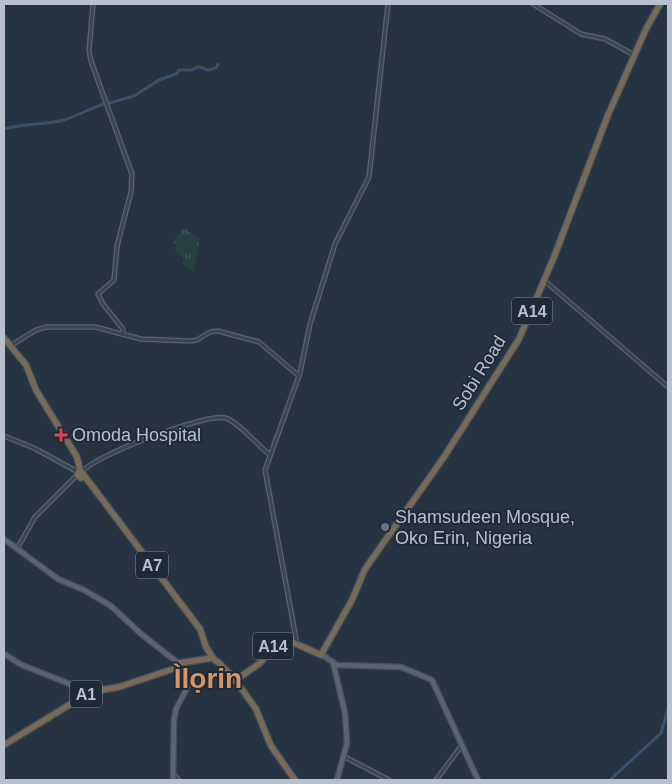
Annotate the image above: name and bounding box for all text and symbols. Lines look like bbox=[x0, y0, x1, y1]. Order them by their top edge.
road number: A14 bbox=[512, 298, 552, 324]
street label: Sobi Road bbox=[448, 332, 510, 414]
place label: Omoda Hospital bbox=[72, 425, 201, 445]
marker: Omoda Hospital bbox=[54, 428, 68, 442]
place label: Shamsudeen Mosque, Oko Erin, Nigeria bbox=[395, 507, 575, 548]
marker: Shamsudeen Mosque, Oko Erin, Nigeria bbox=[379, 521, 391, 533]
road number: A7 bbox=[136, 552, 168, 578]
road number: A14 bbox=[253, 632, 293, 659]
district label: Ìlọrin bbox=[173, 663, 242, 694]
road number: A1 bbox=[70, 681, 102, 708]

